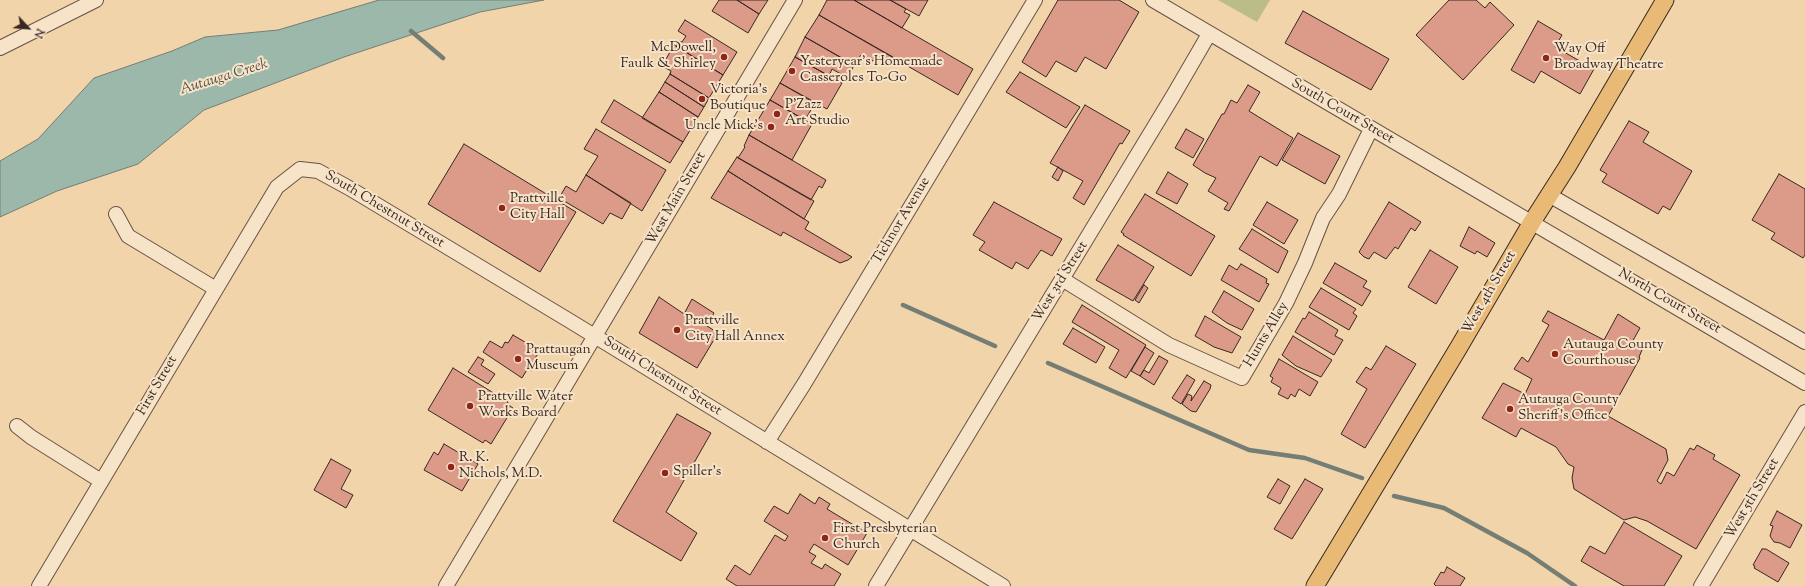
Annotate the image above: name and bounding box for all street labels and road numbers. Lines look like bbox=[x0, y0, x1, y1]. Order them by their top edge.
street label: South Court Street bbox=[1288, 76, 1396, 148]
street label: West Main Street bbox=[644, 149, 710, 249]
street label: South Chestnut Street bbox=[321, 168, 447, 252]
street label: Tichnor Avenue bbox=[869, 175, 935, 267]
street label: West 3rd Street bbox=[1030, 239, 1092, 325]
street label: West 4th Street bbox=[1459, 249, 1521, 337]
street label: North Court Street bbox=[1615, 266, 1723, 338]
street label: Hunts Alley bbox=[1241, 299, 1293, 371]
street label: South Chestnut Street bbox=[600, 334, 724, 420]
street label: First Street bbox=[134, 353, 182, 419]
street label: West 5th Street bbox=[1722, 456, 1784, 542]

